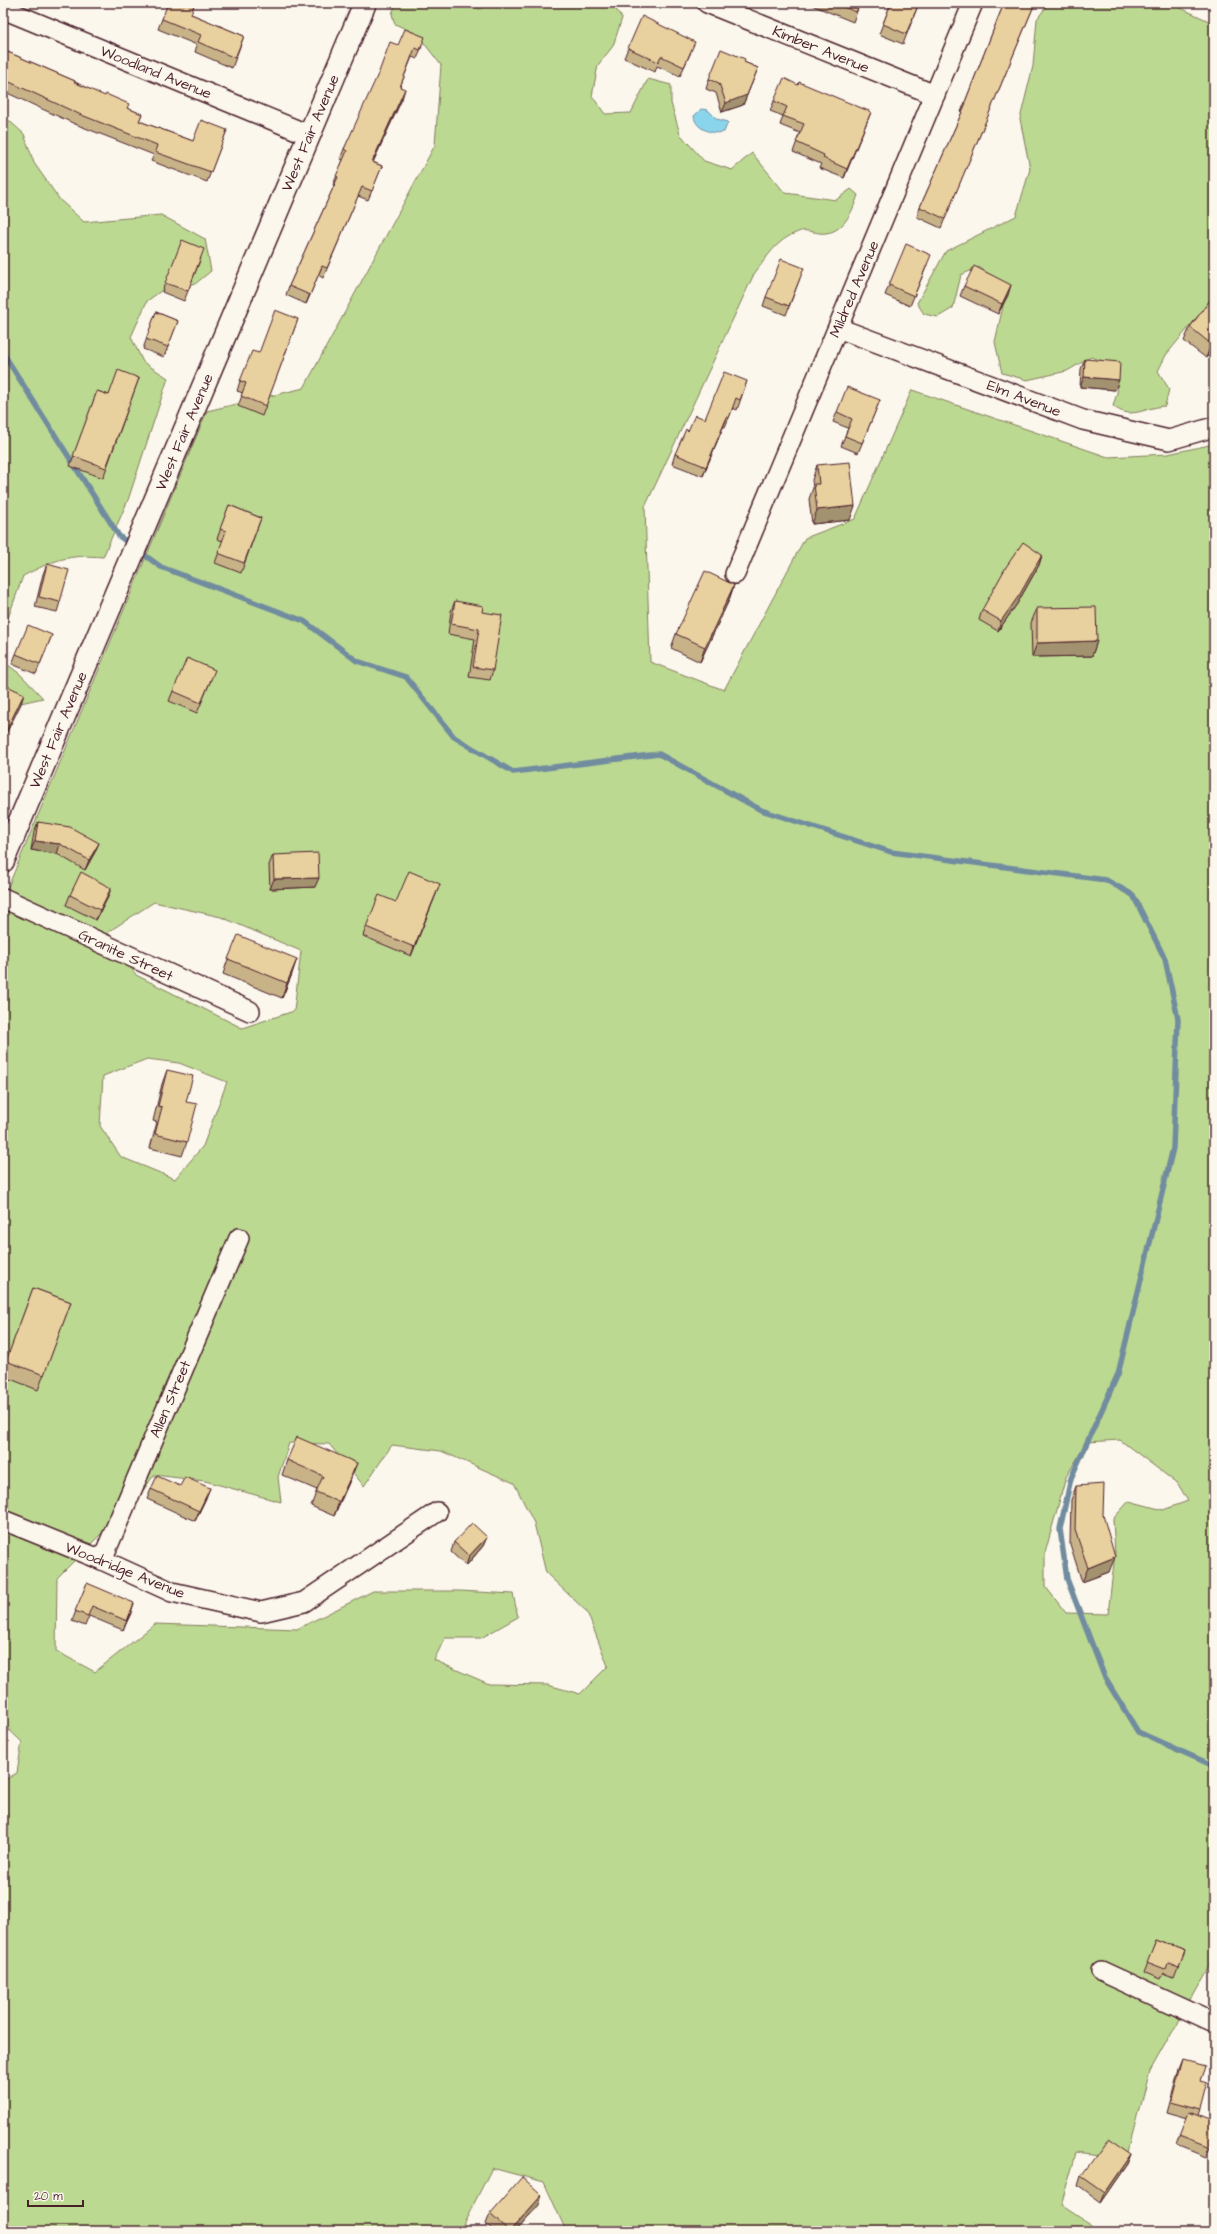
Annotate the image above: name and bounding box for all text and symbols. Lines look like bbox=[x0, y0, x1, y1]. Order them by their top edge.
street label: Kimber Avenue bbox=[769, 21, 872, 78]
street label: Woodland Avenue bbox=[97, 41, 215, 104]
street label: West Fair Avenue bbox=[276, 71, 345, 195]
street label: Mildred Avenue bbox=[825, 237, 884, 341]
street label: West Fair Avenue bbox=[150, 370, 219, 494]
street label: Elm Avenue bbox=[984, 375, 1064, 422]
street label: West Fair Avenue bbox=[24, 668, 93, 792]
street label: Granite Street bbox=[75, 924, 177, 987]
street label: Allen Street bbox=[145, 1357, 196, 1441]
street label: Woodridge Avenue bbox=[61, 1537, 188, 1605]
scale bar bbox=[28, 2182, 83, 2208]
text: 20 m bbox=[34, 2188, 63, 2205]

